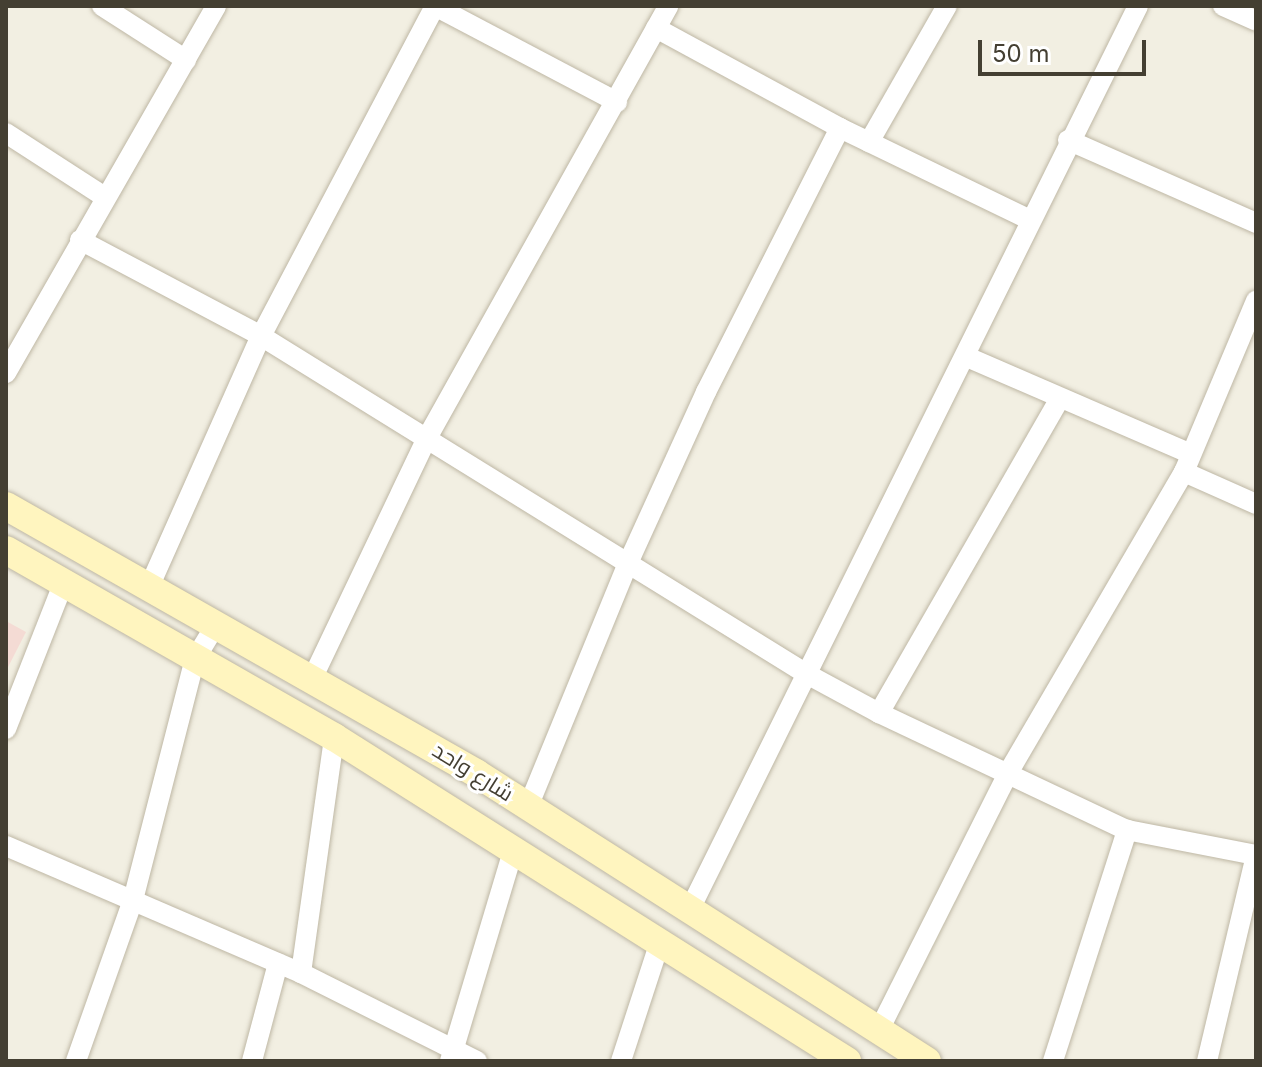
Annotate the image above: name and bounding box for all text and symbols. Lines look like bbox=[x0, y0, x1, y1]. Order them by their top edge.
scale bar bbox=[982, 24, 1150, 74]
text: 50 m bbox=[992, 39, 1050, 68]
street label: شارع واحد bbox=[428, 737, 518, 807]

